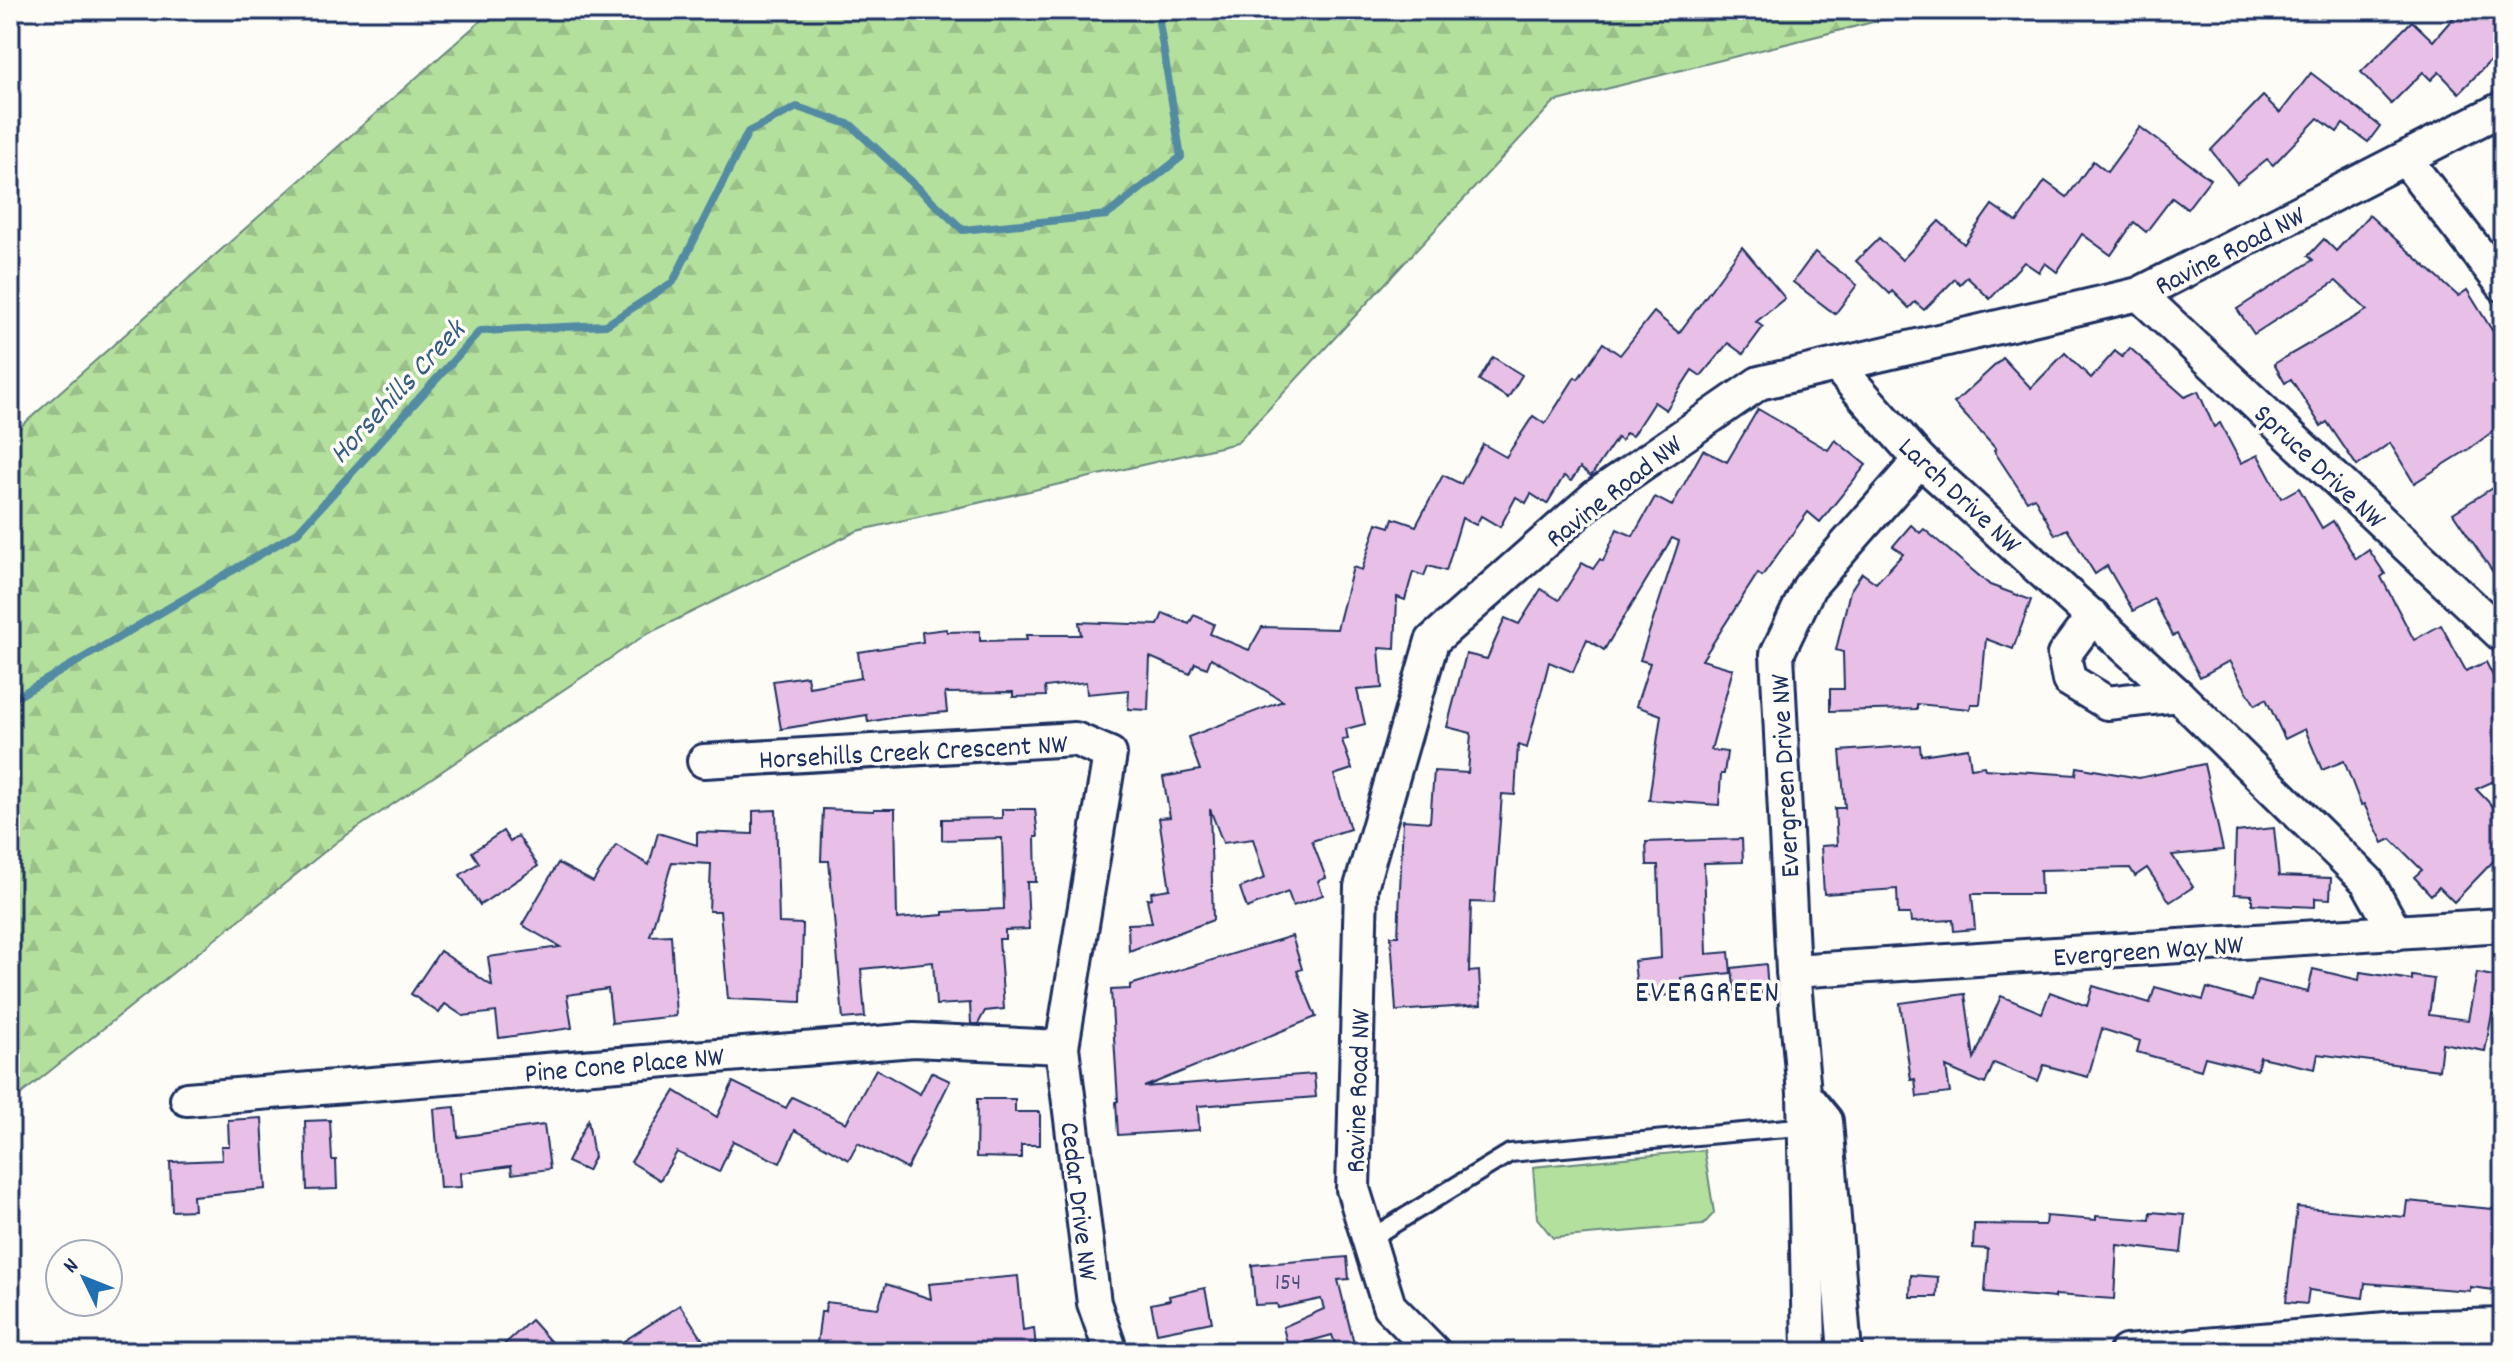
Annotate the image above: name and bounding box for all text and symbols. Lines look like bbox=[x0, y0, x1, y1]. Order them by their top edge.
street label: Ravine Road NW bbox=[2149, 198, 2314, 308]
water label: Horsehills Creek bbox=[321, 310, 479, 476]
street label: Spruce Drive NW bbox=[2243, 397, 2393, 541]
street label: Ravine Road NW bbox=[1539, 427, 1694, 560]
street label: Larch Drive NW bbox=[1887, 430, 2029, 566]
street label: Evergreen Drive NW bbox=[1763, 672, 1813, 879]
street label: Horsehills Creek Crescent NW bbox=[758, 727, 1070, 783]
street label: Evergreen Way NW bbox=[2052, 927, 2246, 981]
district label: EVERGREEN bbox=[1635, 974, 1781, 1017]
street label: Ravine Road NW bbox=[1338, 1008, 1384, 1174]
street label: Pine Cone Place NW bbox=[523, 1039, 727, 1097]
street label: Cedar Drive NW bbox=[1046, 1120, 1106, 1284]
north arrow bbox=[44, 1238, 124, 1318]
text: N bbox=[57, 1252, 87, 1281]
house number: 154 bbox=[1275, 1267, 1301, 1301]

